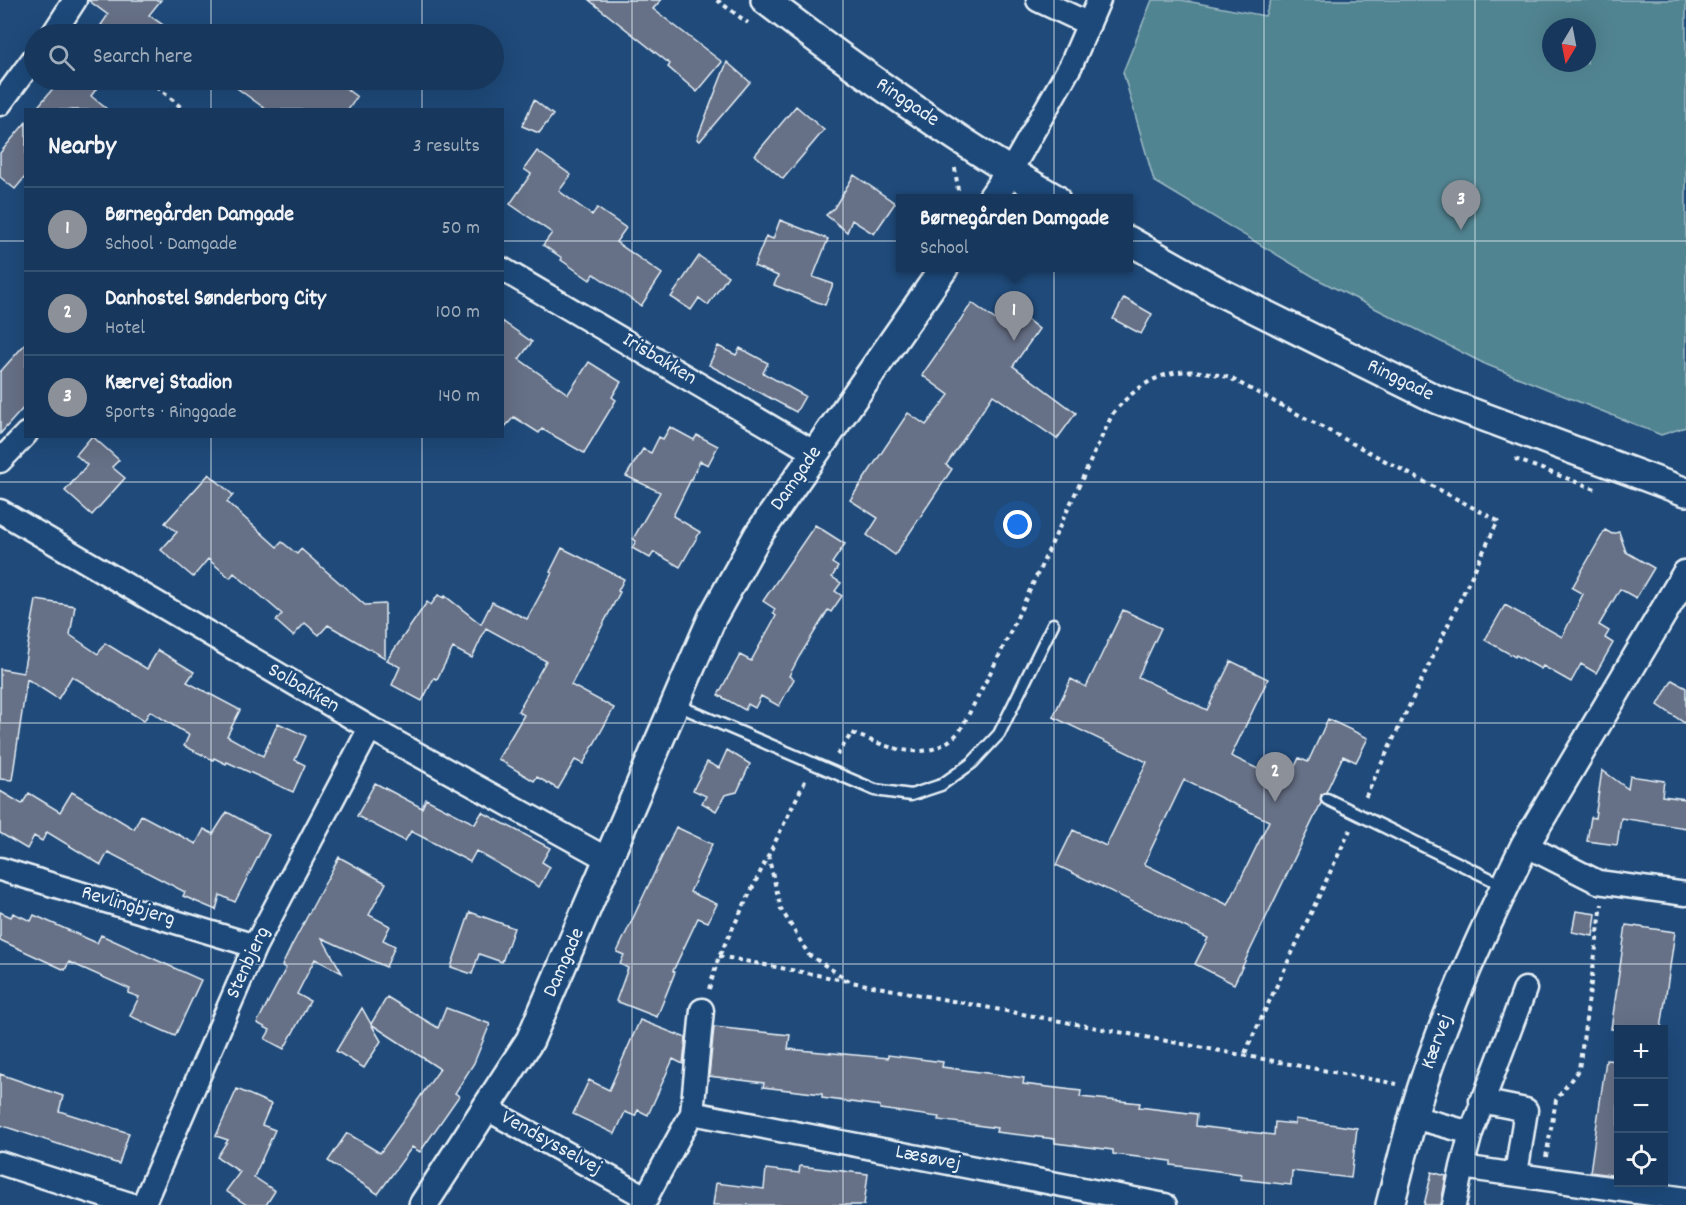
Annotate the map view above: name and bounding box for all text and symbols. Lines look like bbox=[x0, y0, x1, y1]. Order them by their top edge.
north arrow bbox=[1542, 18, 1596, 72]
search box bbox=[24, 24, 504, 90]
icon: search bbox=[45, 41, 78, 74]
text: Search here bbox=[93, 42, 192, 73]
street label: Ringgade bbox=[869, 71, 945, 135]
text: Nearby bbox=[48, 129, 116, 166]
text: 3 results bbox=[413, 133, 480, 161]
pin: 3 bbox=[1442, 180, 1480, 230]
popup bbox=[896, 194, 1133, 272]
text: Børnegården Damgade bbox=[105, 200, 294, 231]
text: Børnegården Damgade bbox=[920, 204, 1109, 235]
text: 1 bbox=[65, 215, 70, 243]
text: 50 m bbox=[442, 215, 480, 243]
text: School · Damgade bbox=[105, 231, 237, 259]
text: School bbox=[920, 235, 969, 263]
text: Danhostel Sønderborg City bbox=[105, 284, 326, 315]
pin: 1 bbox=[994, 292, 1034, 341]
text: 2 bbox=[63, 299, 72, 327]
text: 100 m bbox=[436, 299, 480, 327]
text: Hotel bbox=[105, 315, 145, 343]
street label: Irisbakken bbox=[616, 326, 702, 394]
street label: Ringgade bbox=[1361, 352, 1439, 410]
text: Kærvej Stadion bbox=[105, 368, 232, 399]
text: 3 bbox=[63, 383, 72, 411]
text: 140 m bbox=[438, 383, 480, 411]
text: Sports · Ringgade bbox=[105, 399, 237, 427]
street label: Damgade bbox=[764, 440, 830, 518]
your location bbox=[1003, 510, 1032, 539]
street label: Solbakken bbox=[261, 656, 345, 722]
pin: 2 bbox=[1256, 752, 1294, 802]
street label: Revlingbjerg bbox=[77, 879, 179, 935]
street label: Stenbjerg bbox=[219, 922, 279, 1004]
street label: Damgade bbox=[536, 923, 594, 1003]
street label: Kærvej bbox=[1414, 1010, 1462, 1074]
map controls bbox=[1614, 1025, 1668, 1187]
button: + bbox=[1614, 1025, 1668, 1079]
button: − bbox=[1614, 1079, 1668, 1133]
street label: Vendsysselvej bbox=[495, 1104, 607, 1184]
button: locate bbox=[1614, 1133, 1668, 1187]
street label: Læsøvej bbox=[893, 1138, 963, 1180]

